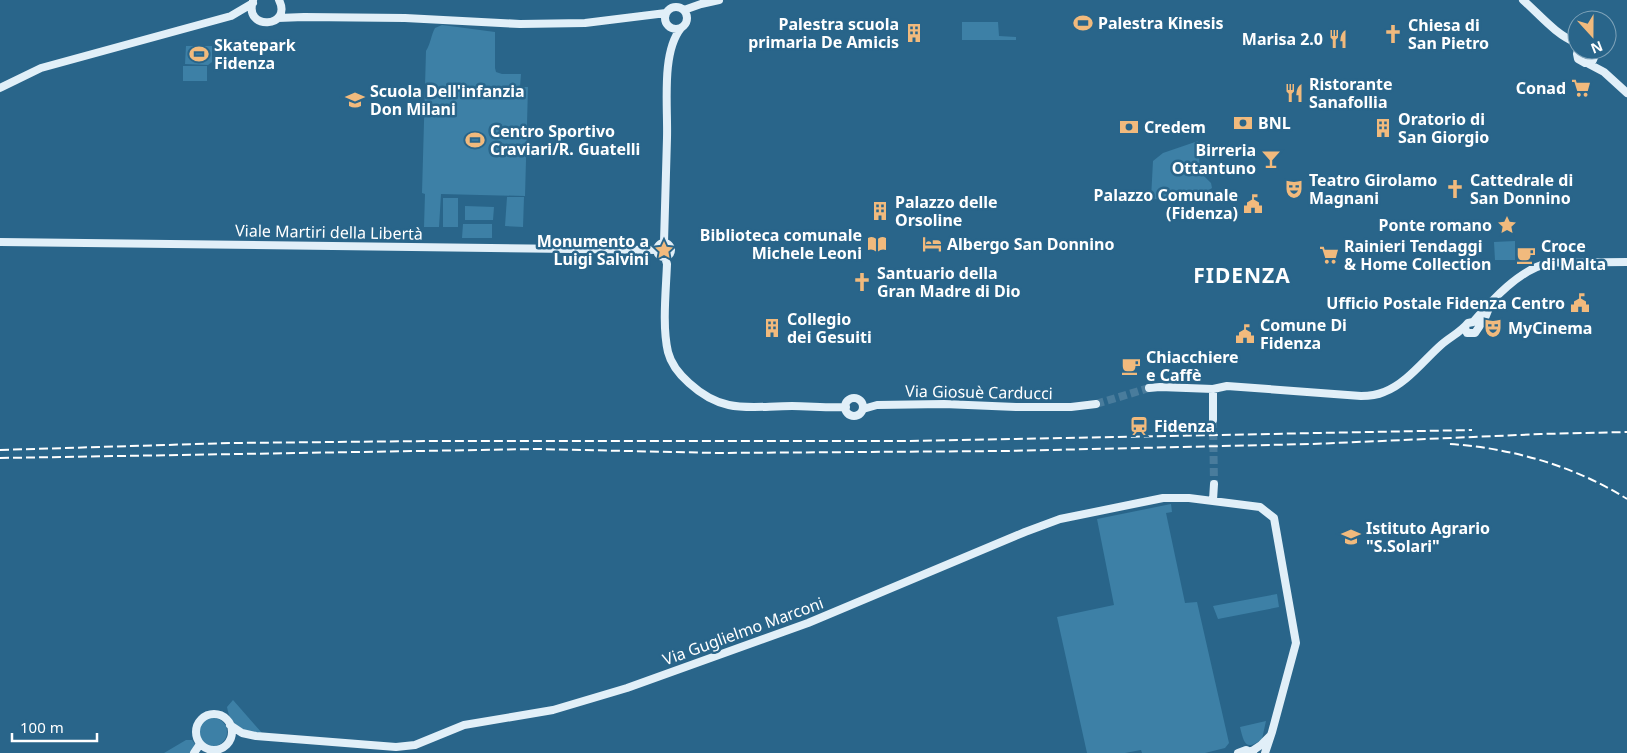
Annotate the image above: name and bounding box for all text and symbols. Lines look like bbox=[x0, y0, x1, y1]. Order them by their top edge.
north arrow bbox=[1567, 10, 1617, 60]
sports icon: Palestra Kinesis bbox=[1072, 12, 1094, 34]
place label: Palestra Kinesis bbox=[1098, 12, 1224, 34]
place label: Palestra scuola primaria De Amicis bbox=[748, 13, 899, 53]
place label: Chiesa di San Pietro bbox=[1408, 14, 1489, 54]
building icon: Palestra scuola primaria De Amicis bbox=[903, 22, 925, 44]
church icon: Chiesa di San Pietro bbox=[1382, 23, 1404, 45]
place label: Marisa 2.0 bbox=[1242, 28, 1323, 50]
restaurant icon: Marisa 2.0 bbox=[1327, 28, 1349, 50]
place label: Skatepark Fidenza bbox=[214, 34, 296, 74]
text: N bbox=[1588, 37, 1606, 59]
sports icon: Skatepark Fidenza bbox=[188, 43, 210, 65]
place label: Ristorante Sanafollia bbox=[1309, 73, 1393, 113]
place label: Conad bbox=[1516, 77, 1566, 99]
supermarket icon: Conad bbox=[1570, 77, 1592, 99]
place label: Scuola Dell'infanzia Don Milani bbox=[370, 80, 525, 120]
restaurant icon: Ristorante Sanafollia bbox=[1283, 82, 1305, 104]
school or university icon: Scuola Dell'infanzia Don Milani bbox=[344, 89, 366, 111]
place label: Oratorio di San Giorgio bbox=[1398, 108, 1489, 148]
bank icon: BNL bbox=[1232, 112, 1254, 134]
place label: BNL bbox=[1258, 112, 1291, 134]
bank icon: Credem bbox=[1118, 116, 1140, 138]
place label: Credem bbox=[1144, 116, 1206, 138]
building icon: Oratorio di San Giorgio bbox=[1372, 117, 1394, 139]
place label: Centro Sportivo Craviari/R. Guatelli bbox=[490, 120, 640, 160]
sports icon: Centro Sportivo Craviari/R. Guatelli bbox=[464, 129, 486, 151]
place label: Birreria Ottantuno bbox=[1172, 139, 1256, 179]
bar icon: Birreria Ottantuno bbox=[1260, 148, 1282, 170]
place label: Teatro Girolamo Magnani bbox=[1309, 169, 1437, 209]
place label: Cattedrale di San Donnino bbox=[1470, 169, 1573, 209]
theatre icon: Teatro Girolamo Magnani bbox=[1283, 178, 1305, 200]
church icon: Cattedrale di San Donnino bbox=[1444, 178, 1466, 200]
place label: Palazzo Comunale (Fidenza) bbox=[1094, 184, 1238, 224]
place label: Palazzo delle Orsoline bbox=[895, 191, 998, 231]
public building icon: Palazzo Comunale (Fidenza) bbox=[1242, 193, 1264, 215]
building icon: Palazzo delle Orsoline bbox=[869, 200, 891, 222]
place label: Ponte romano bbox=[1379, 214, 1492, 236]
place icon: Ponte romano bbox=[1496, 214, 1518, 236]
street label: Viale Martiri della Libertà bbox=[235, 219, 423, 245]
place label: Biblioteca comunale Michele Leoni bbox=[700, 224, 862, 264]
place label: Monumento a Luigi Salvini bbox=[537, 230, 649, 270]
library icon: Biblioteca comunale Michele Leoni bbox=[866, 233, 888, 255]
hotel icon: Albergo San Donnino bbox=[921, 233, 943, 255]
place label: Albergo San Donnino bbox=[947, 233, 1114, 255]
place label: Rainieri Tendaggi & Home Collection bbox=[1344, 235, 1491, 275]
place label: Croce di Malta bbox=[1541, 235, 1606, 275]
place icon: Monumento a Luigi Salvini bbox=[653, 239, 675, 261]
supermarket icon: Rainieri Tendaggi & Home Collection bbox=[1318, 244, 1340, 266]
cafe icon: Croce di Malta bbox=[1515, 244, 1537, 266]
district label: FIDENZA bbox=[1193, 261, 1291, 289]
place label: Santuario della Gran Madre di Dio bbox=[877, 262, 1020, 302]
church icon: Santuario della Gran Madre di Dio bbox=[851, 271, 873, 293]
place label: Ufficio Postale Fidenza Centro bbox=[1326, 292, 1565, 314]
public building icon: Ufficio Postale Fidenza Centro bbox=[1569, 292, 1591, 314]
place label: Collegio dei Gesuiti bbox=[787, 308, 872, 348]
place label: Comune Di Fidenza bbox=[1260, 314, 1347, 354]
building icon: Collegio dei Gesuiti bbox=[761, 317, 783, 339]
theatre icon: MyCinema bbox=[1482, 317, 1504, 339]
place label: MyCinema bbox=[1508, 317, 1592, 339]
public building icon: Comune Di Fidenza bbox=[1234, 323, 1256, 345]
place label: Chiacchiere e Caffè bbox=[1146, 346, 1239, 386]
cafe icon: Chiacchiere e Caffè bbox=[1120, 355, 1142, 377]
street label: Via Giosuè Carducci bbox=[905, 380, 1053, 404]
station icon: Fidenza bbox=[1128, 415, 1150, 437]
place label: Fidenza bbox=[1154, 415, 1215, 437]
place label: Istituto Agrario "S.Solari" bbox=[1366, 517, 1490, 557]
school or university icon: Istituto Agrario "S.Solari" bbox=[1340, 526, 1362, 548]
street label: Via Guglielmo Marconi bbox=[660, 592, 826, 670]
scale bar bbox=[12, 710, 98, 742]
text: 100 m bbox=[20, 717, 64, 737]

